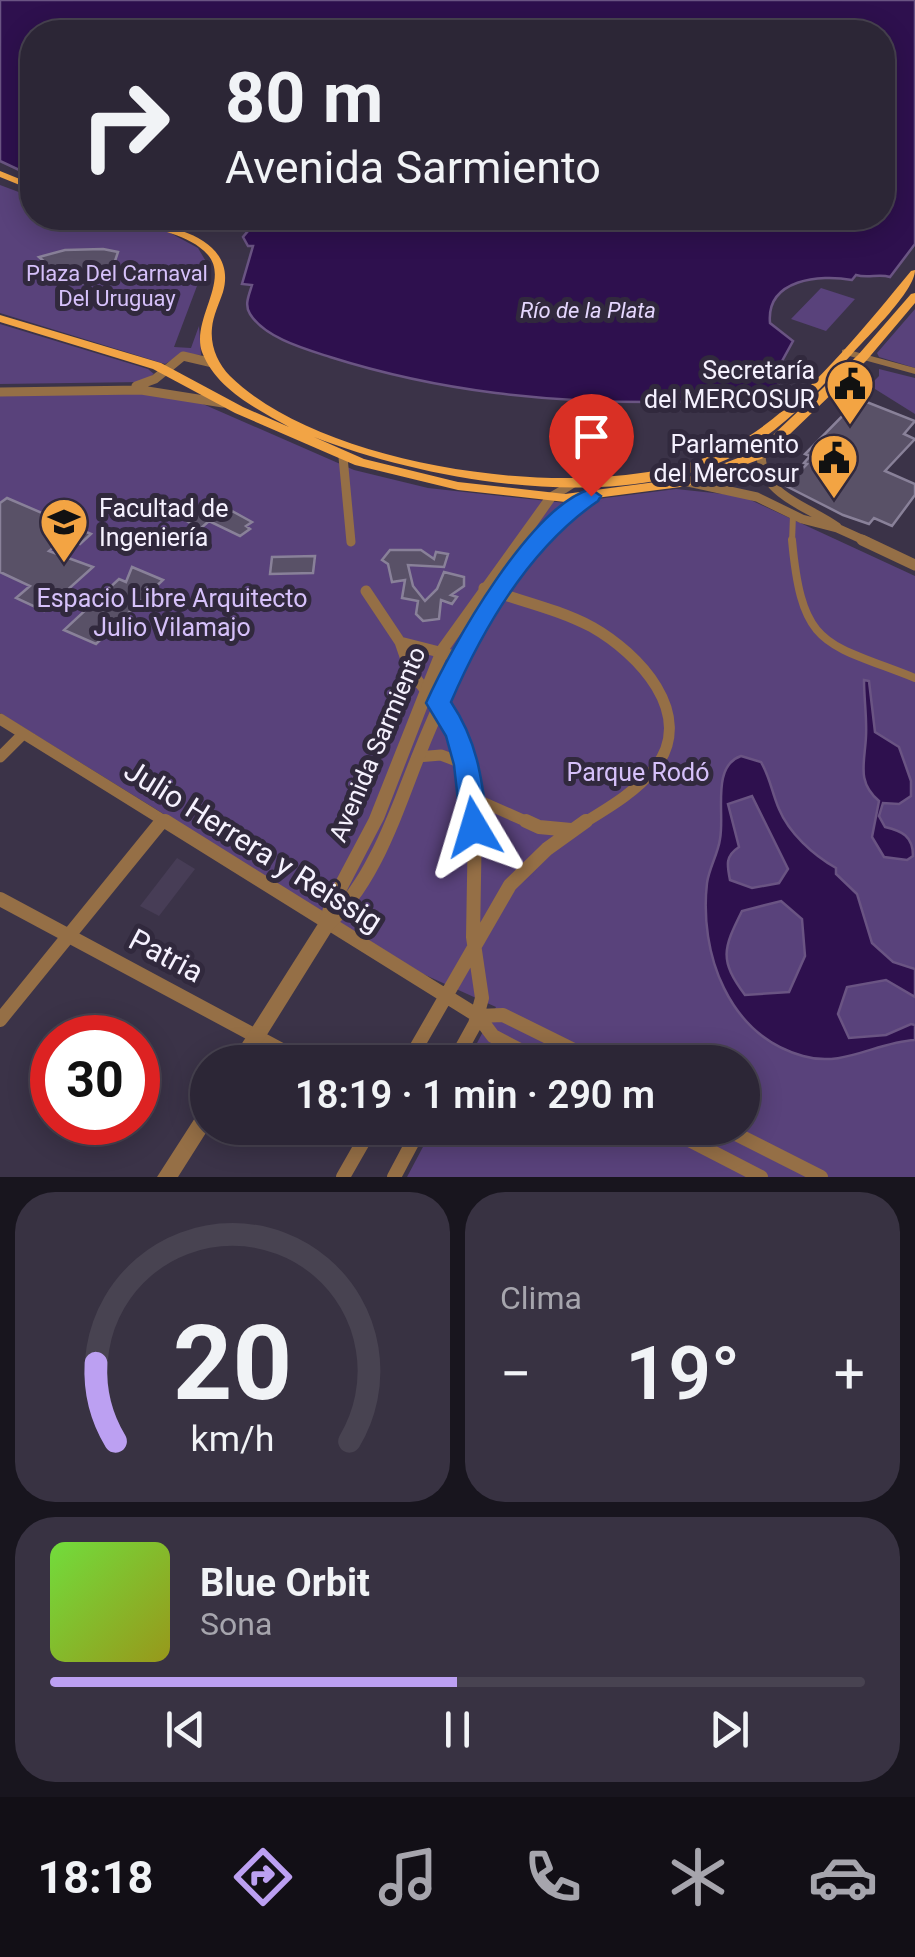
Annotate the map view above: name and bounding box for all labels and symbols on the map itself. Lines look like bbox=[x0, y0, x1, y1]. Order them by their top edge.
park label: Plaza Del Carnaval Del Uruguay bbox=[26, 261, 208, 311]
water label: Río de la Plata bbox=[520, 298, 656, 323]
place label: Secretaría del MERCOSUR bbox=[644, 356, 815, 414]
public building icon: Secretaría del MERCOSUR bbox=[824, 358, 876, 426]
pin bbox=[549, 394, 634, 497]
place label: Parlamento del Mercosur bbox=[654, 430, 800, 488]
public building icon: Parlamento del Mercosur bbox=[808, 432, 860, 500]
place label: Facultad de Ingeniería bbox=[99, 494, 228, 552]
school or university icon: Facultad de Ingeniería bbox=[38, 496, 90, 564]
park label: Espacio Libre Arquitecto Julio Vilamajo bbox=[37, 584, 307, 642]
street label: Avenida Sarmiento bbox=[323, 642, 432, 846]
street label: Julio Herrera y Reissig bbox=[118, 752, 389, 939]
park label: Parque Rodó bbox=[567, 758, 709, 787]
position arrow bbox=[422, 775, 526, 879]
street label: Patria bbox=[123, 922, 209, 989]
speed limit sign: 30 bbox=[30, 1015, 160, 1145]

